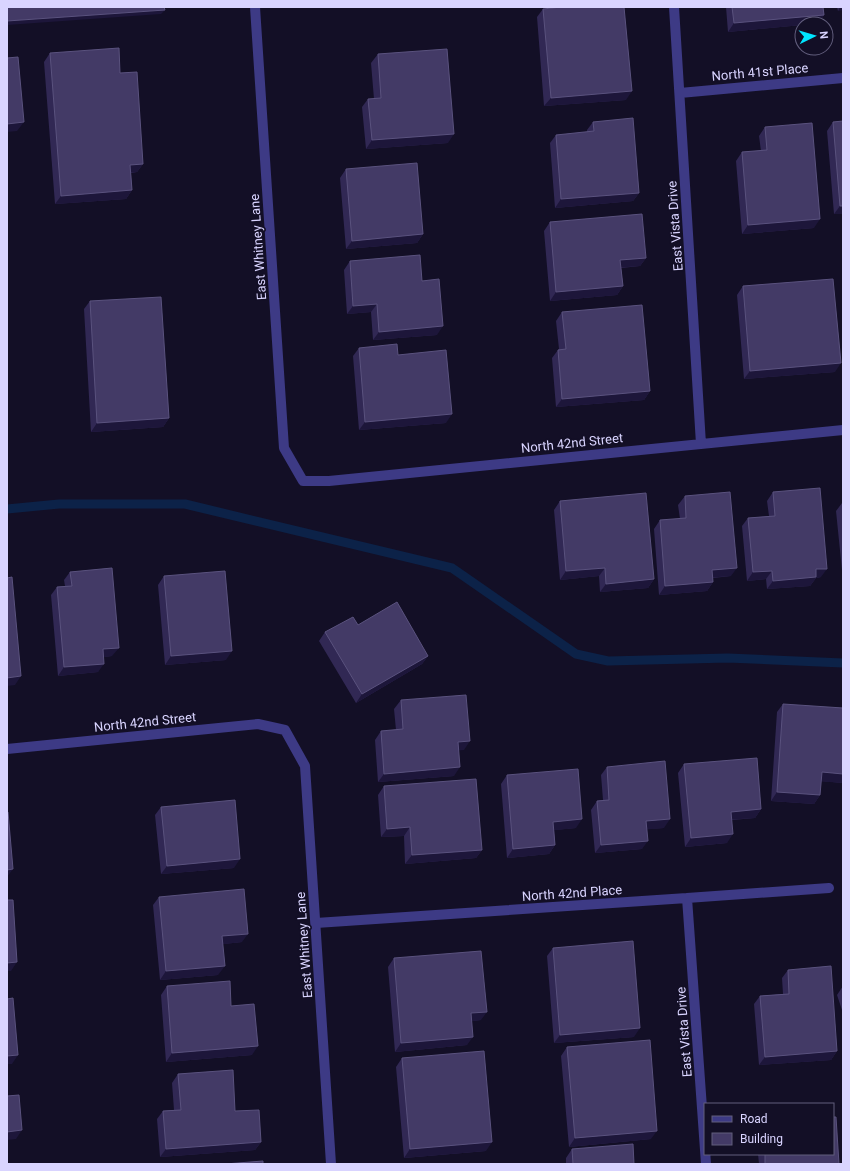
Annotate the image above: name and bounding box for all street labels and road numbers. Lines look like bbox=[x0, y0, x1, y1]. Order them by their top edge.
street label: North 41st Place bbox=[711, 60, 809, 84]
street label: East Vista Drive bbox=[664, 180, 686, 272]
street label: East Whitney Lane bbox=[247, 193, 269, 301]
street label: North 42nd Street bbox=[520, 430, 624, 456]
street label: North 42nd Street bbox=[93, 709, 197, 735]
street label: North 42nd Place bbox=[521, 882, 623, 904]
street label: East Whitney Lane bbox=[293, 891, 315, 999]
street label: East Vista Drive bbox=[673, 986, 695, 1078]

